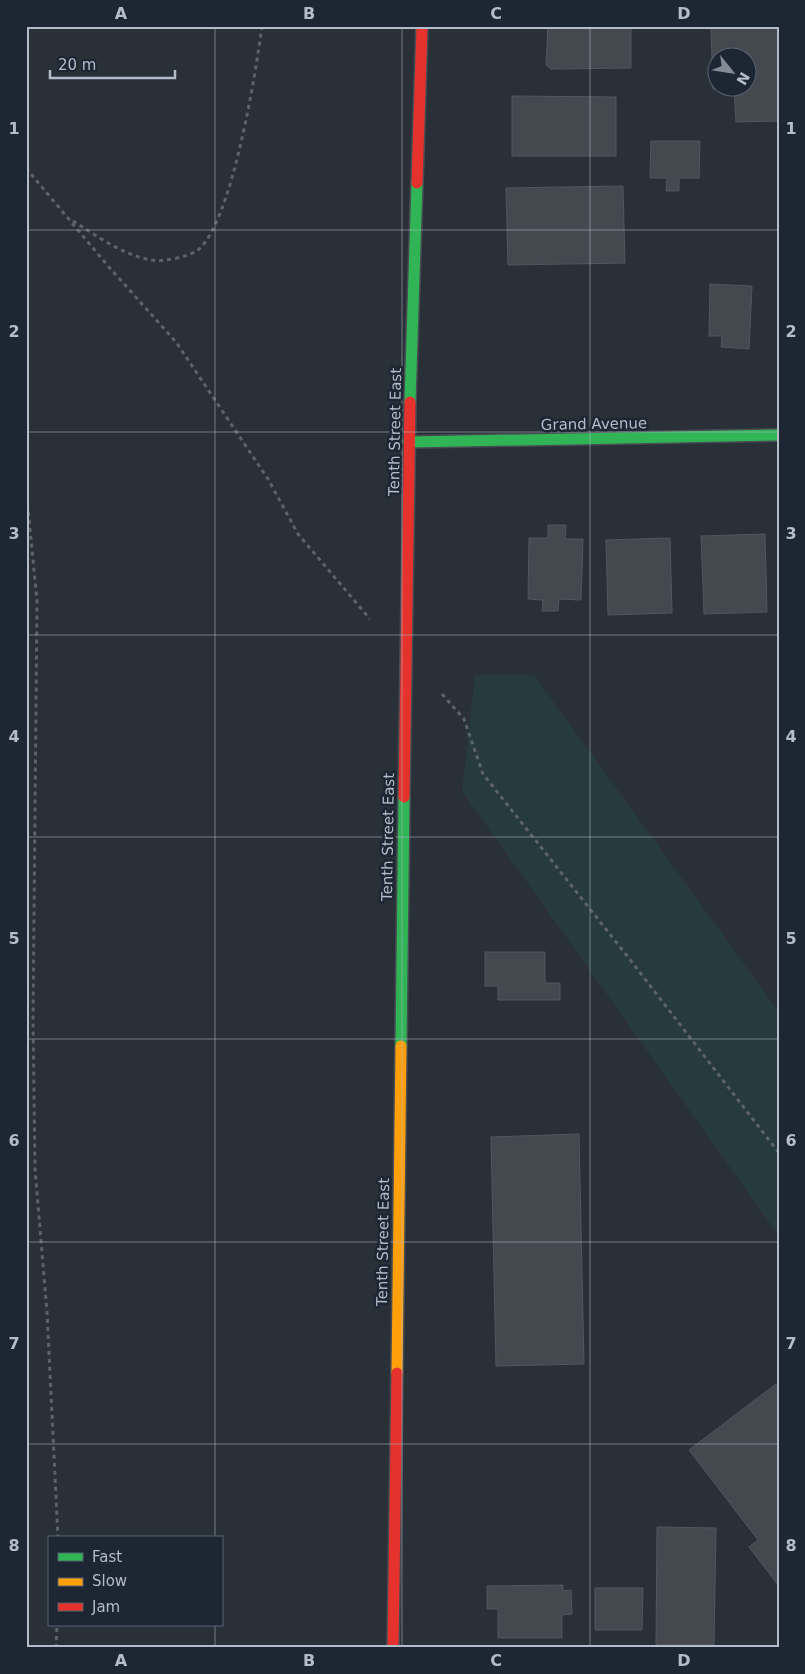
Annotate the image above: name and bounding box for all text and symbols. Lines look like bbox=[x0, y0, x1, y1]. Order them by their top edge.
text: A bbox=[115, 4, 128, 23]
text: B bbox=[303, 4, 315, 23]
text: C bbox=[490, 4, 502, 23]
text: D bbox=[677, 4, 691, 23]
scale bar bbox=[50, 48, 175, 80]
north arrow bbox=[708, 48, 758, 98]
text: 20 m bbox=[58, 56, 96, 74]
text: N bbox=[733, 69, 753, 88]
text: 1 bbox=[8, 119, 20, 138]
text: 1 bbox=[785, 119, 797, 138]
text: 2 bbox=[8, 322, 20, 341]
text: 2 bbox=[785, 322, 797, 341]
street label: Tenth Street East bbox=[385, 368, 405, 497]
street label: Grand Avenue bbox=[541, 414, 647, 434]
text: 3 bbox=[8, 524, 20, 543]
text: 3 bbox=[785, 524, 797, 543]
text: 4 bbox=[8, 727, 20, 746]
text: 4 bbox=[785, 727, 797, 746]
street label: Tenth Street East bbox=[378, 773, 398, 902]
text: 5 bbox=[8, 929, 20, 948]
text: 5 bbox=[785, 929, 797, 948]
text: 6 bbox=[8, 1131, 20, 1150]
text: 6 bbox=[785, 1131, 797, 1150]
street label: Tenth Street East bbox=[373, 1178, 393, 1307]
text: 7 bbox=[8, 1334, 20, 1353]
text: 7 bbox=[785, 1334, 797, 1353]
text: 8 bbox=[8, 1536, 20, 1555]
legend bbox=[48, 1536, 222, 1626]
text: 8 bbox=[785, 1536, 797, 1555]
text: Fast bbox=[92, 1548, 122, 1566]
text: Slow bbox=[92, 1572, 127, 1590]
text: Jam bbox=[91, 1598, 120, 1616]
text: A bbox=[115, 1651, 128, 1670]
text: B bbox=[303, 1651, 315, 1670]
text: C bbox=[490, 1651, 502, 1670]
text: D bbox=[677, 1651, 691, 1670]

